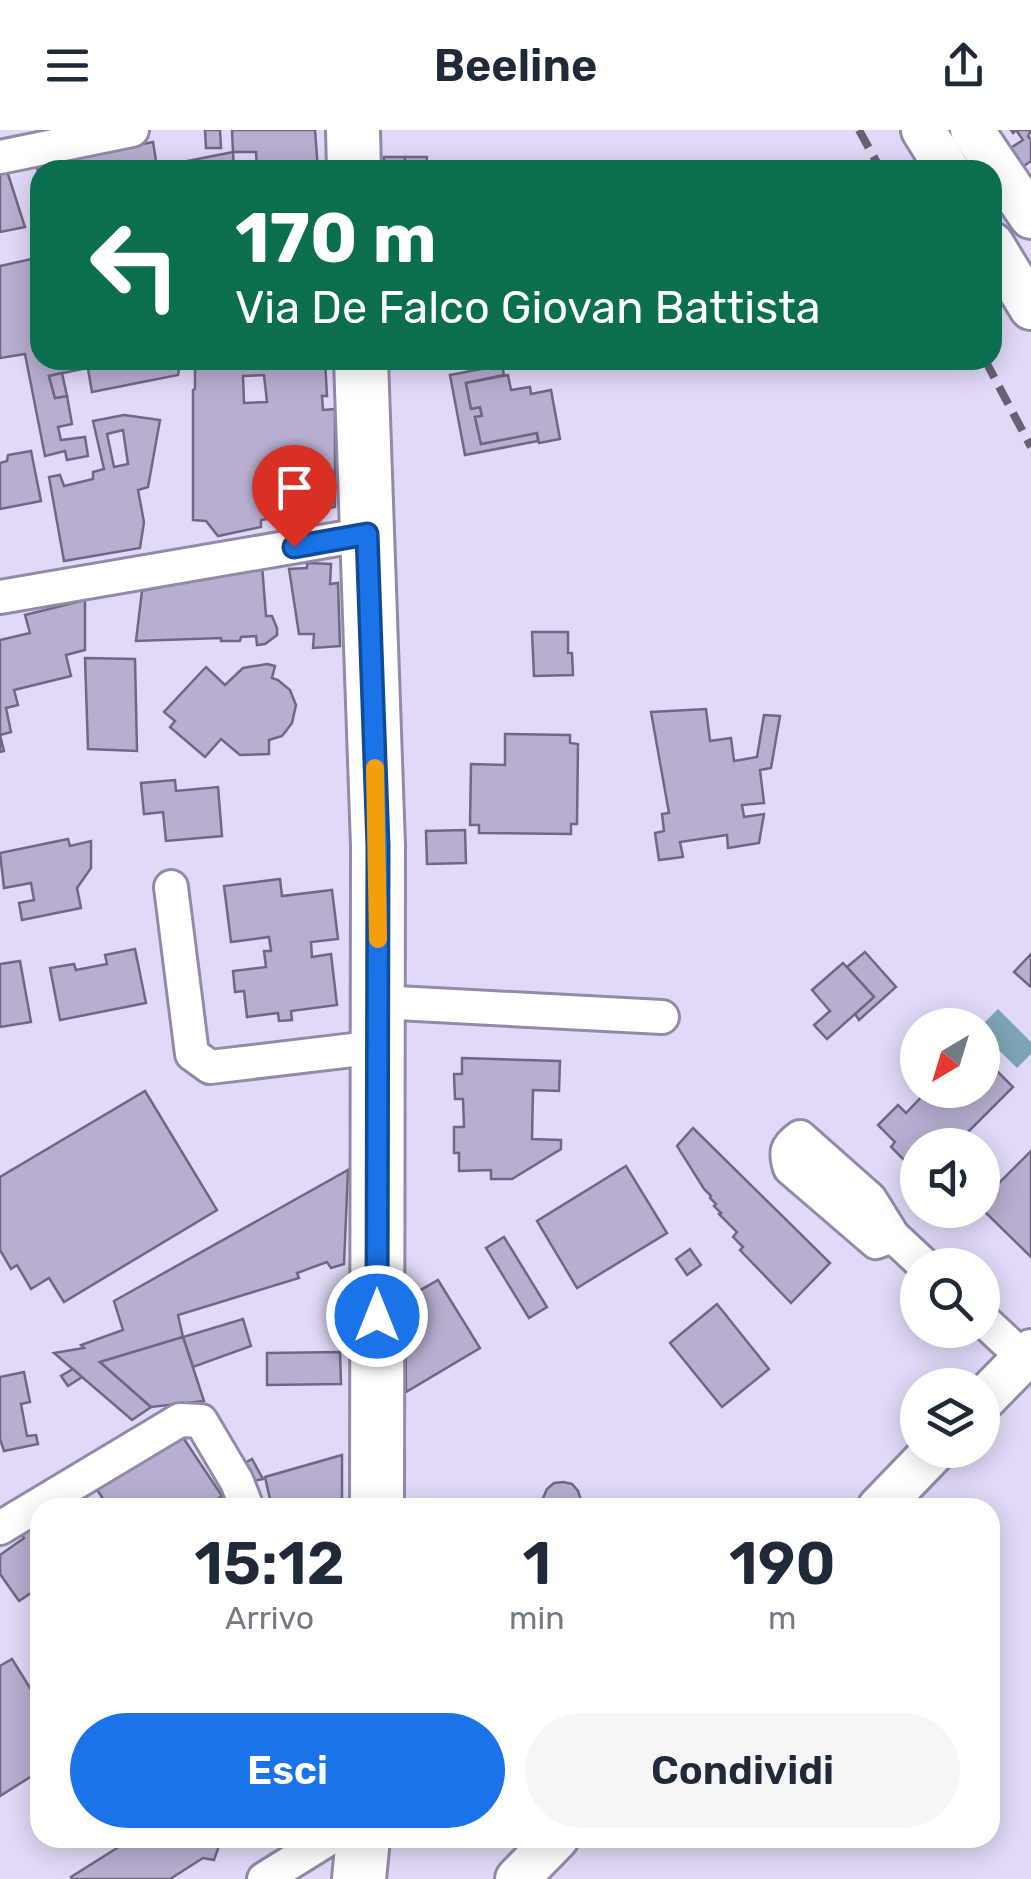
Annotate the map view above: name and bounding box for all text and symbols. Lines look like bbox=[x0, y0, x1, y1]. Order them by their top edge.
icon: menu bbox=[40, 38, 95, 93]
icon: share bbox=[936, 38, 991, 93]
text: Beeline bbox=[434, 39, 597, 92]
text: 170 m bbox=[235, 197, 437, 280]
icon: left bbox=[70, 200, 200, 330]
text: Via De Falco Giovan Battista bbox=[235, 281, 821, 334]
pin bbox=[252, 445, 337, 548]
icon: arrive bbox=[267, 460, 322, 515]
north arrow bbox=[900, 1008, 1000, 1108]
map controls bbox=[900, 1008, 1000, 1468]
button: sound bbox=[900, 1128, 1000, 1228]
button: search bbox=[900, 1248, 1000, 1348]
position arrow bbox=[325, 1264, 429, 1368]
button: layers bbox=[900, 1368, 1000, 1468]
text: 15:12 bbox=[194, 1528, 345, 1599]
text: 1 bbox=[523, 1528, 551, 1599]
text: 190 bbox=[729, 1528, 836, 1599]
text: Arrivo bbox=[225, 1599, 314, 1637]
text: min bbox=[509, 1599, 565, 1637]
text: m bbox=[768, 1599, 797, 1637]
button: Esci bbox=[70, 1713, 505, 1828]
button: Condividi bbox=[525, 1713, 960, 1828]

